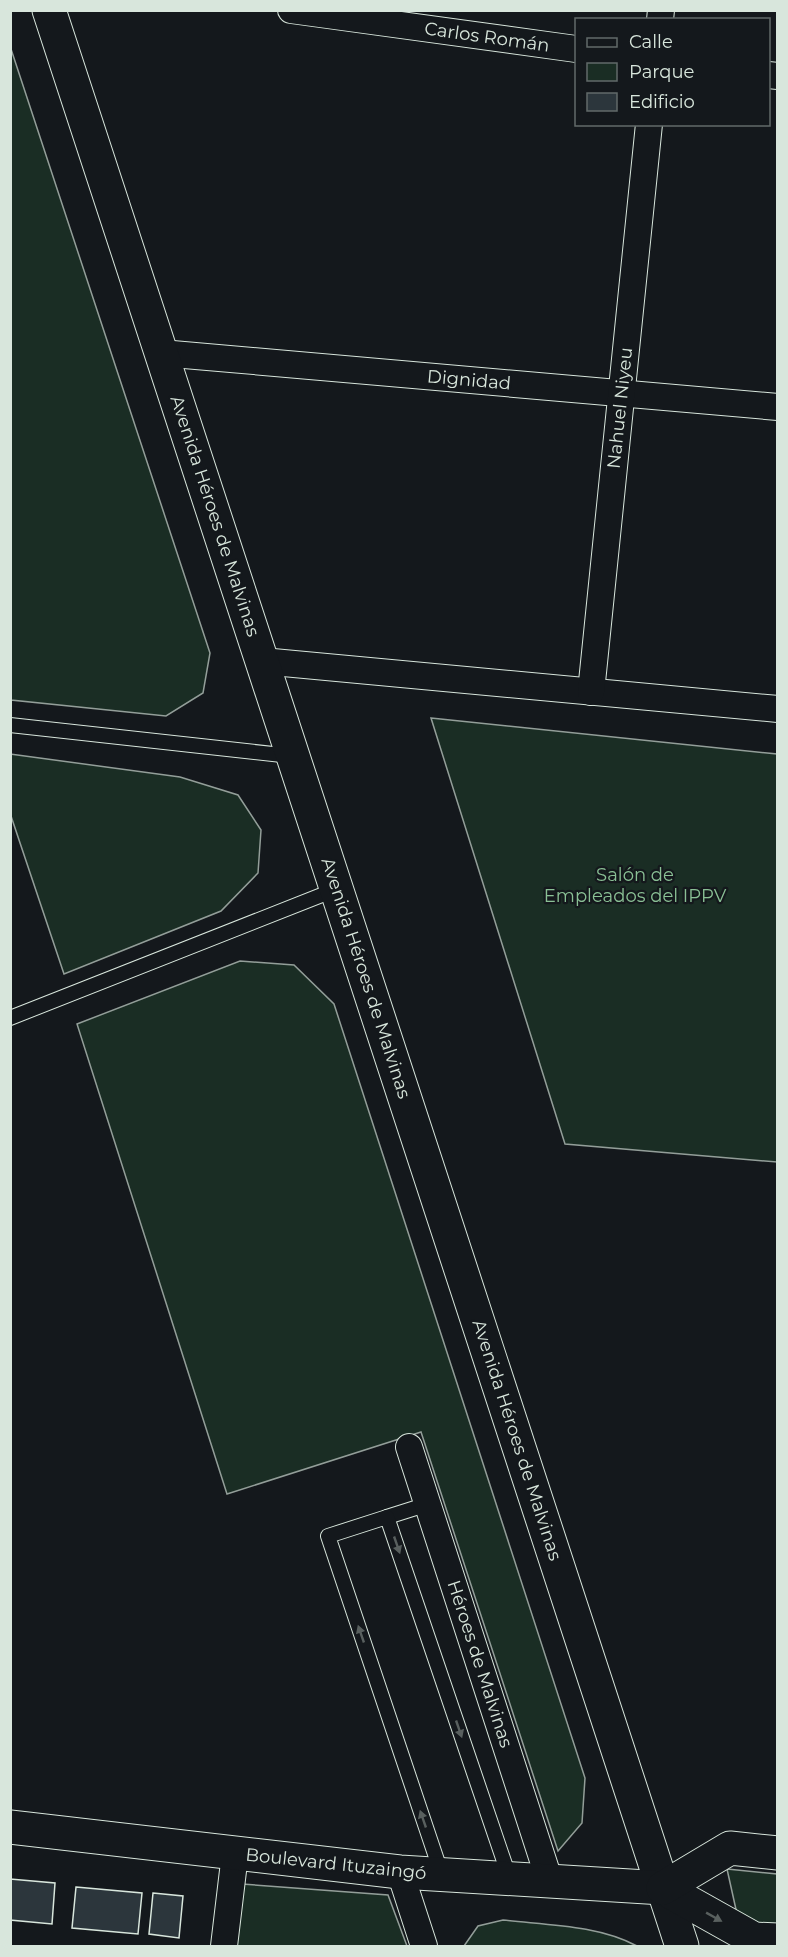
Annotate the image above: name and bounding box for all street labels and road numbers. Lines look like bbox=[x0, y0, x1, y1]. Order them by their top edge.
street label: Carlos Román bbox=[423, 17, 551, 57]
street label: Nahuel Niyeu bbox=[603, 346, 637, 470]
street label: Dignidad bbox=[426, 365, 512, 395]
street label: Avenida Héroes de Malvinas bbox=[166, 393, 264, 639]
street label: Avenida Héroes de Malvinas bbox=[317, 855, 415, 1101]
street label: Avenida Héroes de Malvinas bbox=[468, 1317, 566, 1563]
street label: Héroes de Malvinas bbox=[443, 1577, 518, 1751]
street label: Boulevard Ituzaingó bbox=[244, 1844, 428, 1884]

